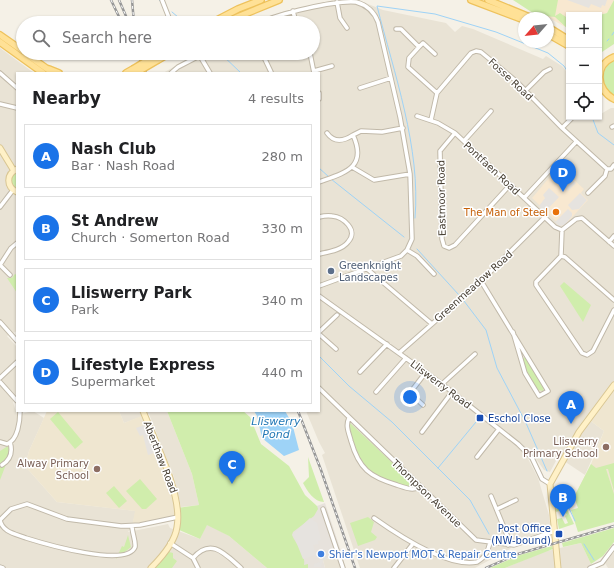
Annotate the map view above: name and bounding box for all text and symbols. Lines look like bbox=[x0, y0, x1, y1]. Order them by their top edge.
north arrow bbox=[518, 12, 554, 48]
map controls bbox=[566, 12, 602, 120]
button: + bbox=[566, 12, 602, 48]
search box bbox=[16, 16, 320, 60]
icon: search bbox=[30, 27, 52, 49]
text: Search here bbox=[62, 29, 152, 47]
button: − bbox=[566, 48, 602, 84]
street label: Fosse Road bbox=[486, 56, 535, 103]
button: locate bbox=[566, 84, 602, 120]
text: Nearby bbox=[32, 88, 101, 108]
text: 4 results bbox=[248, 91, 304, 106]
text: Nash Club bbox=[71, 140, 156, 158]
street label: Pontfaen Road bbox=[461, 140, 522, 197]
text: A bbox=[41, 149, 51, 164]
text: 280 m bbox=[261, 149, 303, 164]
text: Bar · Nash Road bbox=[71, 158, 175, 173]
pin: D bbox=[550, 159, 576, 192]
street label: Eastmoor Road bbox=[435, 160, 448, 236]
place label: The Man of Steel bbox=[463, 207, 548, 218]
marker: The Man of Steel bbox=[551, 207, 561, 217]
text: St Andrew bbox=[71, 212, 159, 230]
text: B bbox=[41, 221, 51, 236]
text: 330 m bbox=[261, 221, 303, 236]
text: Church · Somerton Road bbox=[71, 230, 230, 245]
street label: Greenmeadow Road bbox=[432, 248, 515, 324]
place label: Greenknight Landscapes bbox=[339, 260, 401, 283]
marker: Greenknight Landscapes bbox=[326, 266, 336, 276]
text: Lliswerry Park bbox=[71, 284, 192, 302]
text: C bbox=[41, 293, 51, 308]
text: 340 m bbox=[261, 293, 303, 308]
text: Park bbox=[71, 302, 99, 317]
text: Lifestyle Express bbox=[71, 356, 215, 374]
street label: Lliswerry Road bbox=[408, 358, 473, 411]
text: D bbox=[41, 365, 51, 380]
text: 440 m bbox=[261, 365, 303, 380]
text: Supermarket bbox=[71, 374, 155, 389]
your location bbox=[400, 387, 420, 407]
pin: A bbox=[558, 391, 584, 424]
marker: Eschol Close bbox=[475, 413, 485, 423]
place label: Eschol Close bbox=[488, 413, 551, 424]
water label: Lliswerry Pond bbox=[251, 415, 301, 441]
street label: Aberthaw Road bbox=[142, 420, 179, 495]
place label: Lliswerry Primary School bbox=[523, 436, 598, 459]
marker: Lliswerry Primary School bbox=[601, 442, 611, 452]
pin: C bbox=[219, 451, 245, 484]
street label: Thompson Avenue bbox=[389, 457, 464, 529]
place label: Alway Primary School bbox=[17, 458, 89, 481]
marker: Alway Primary School bbox=[92, 464, 102, 474]
pin: B bbox=[550, 484, 576, 517]
place label: Post Office (NW-bound) bbox=[491, 523, 551, 546]
marker: Post Office (NW-bound) bbox=[554, 529, 564, 539]
marker: Shier's Newport MOT & Repair Centre bbox=[316, 549, 326, 559]
place label: Shier's Newport MOT & Repair Centre bbox=[329, 549, 517, 560]

